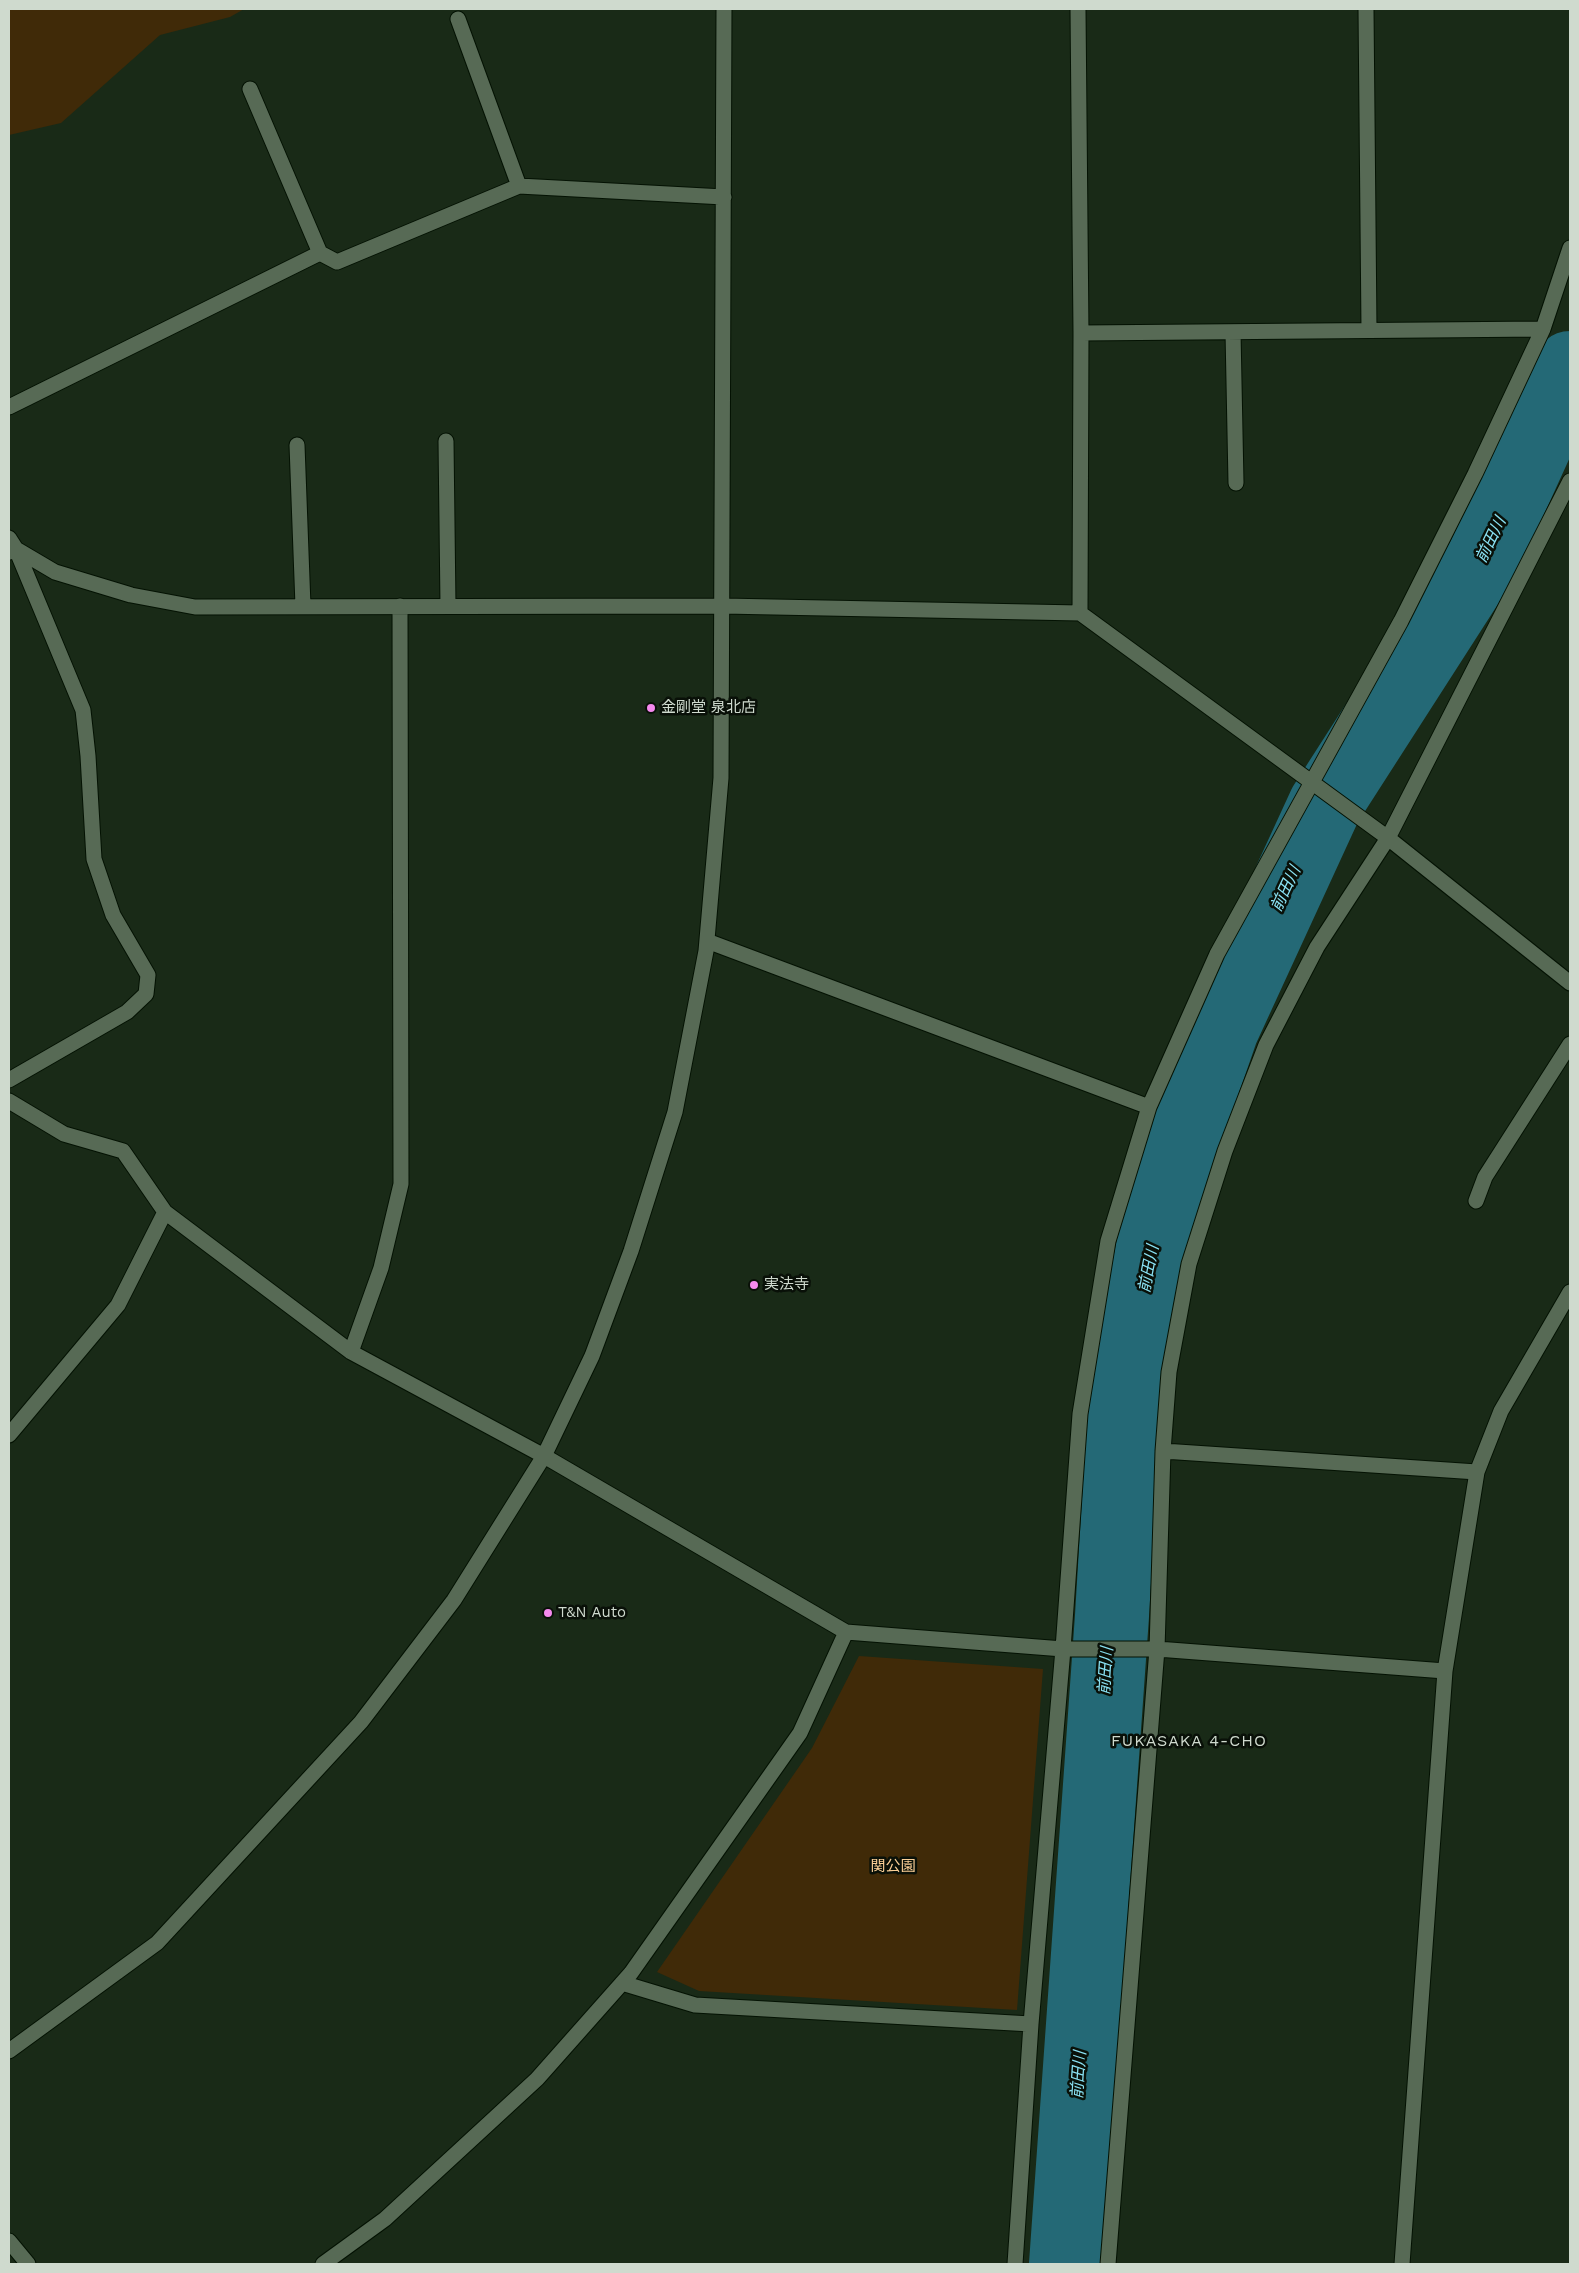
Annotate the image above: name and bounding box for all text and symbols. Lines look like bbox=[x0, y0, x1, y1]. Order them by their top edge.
water label: 前田川 bbox=[1472, 514, 1510, 566]
place label: 金剛堂 泉北店 bbox=[661, 699, 756, 717]
marker: 金剛堂 泉北店 bbox=[645, 702, 657, 714]
water label: 前田川 bbox=[1267, 863, 1305, 915]
water label: 前田川 bbox=[1135, 1244, 1163, 1294]
place label: 実法寺 bbox=[764, 1276, 809, 1294]
marker: 実法寺 bbox=[748, 1279, 760, 1291]
place label: T&N Auto bbox=[558, 1604, 626, 1622]
marker: T&N Auto bbox=[542, 1607, 554, 1619]
water label: 前田川 bbox=[1095, 1646, 1117, 1696]
district label: FUKASAKA 4-CHO bbox=[1109, 1731, 1269, 1751]
park label: 関公園 bbox=[871, 1858, 915, 1876]
water label: 前田川 bbox=[1068, 2050, 1090, 2100]

